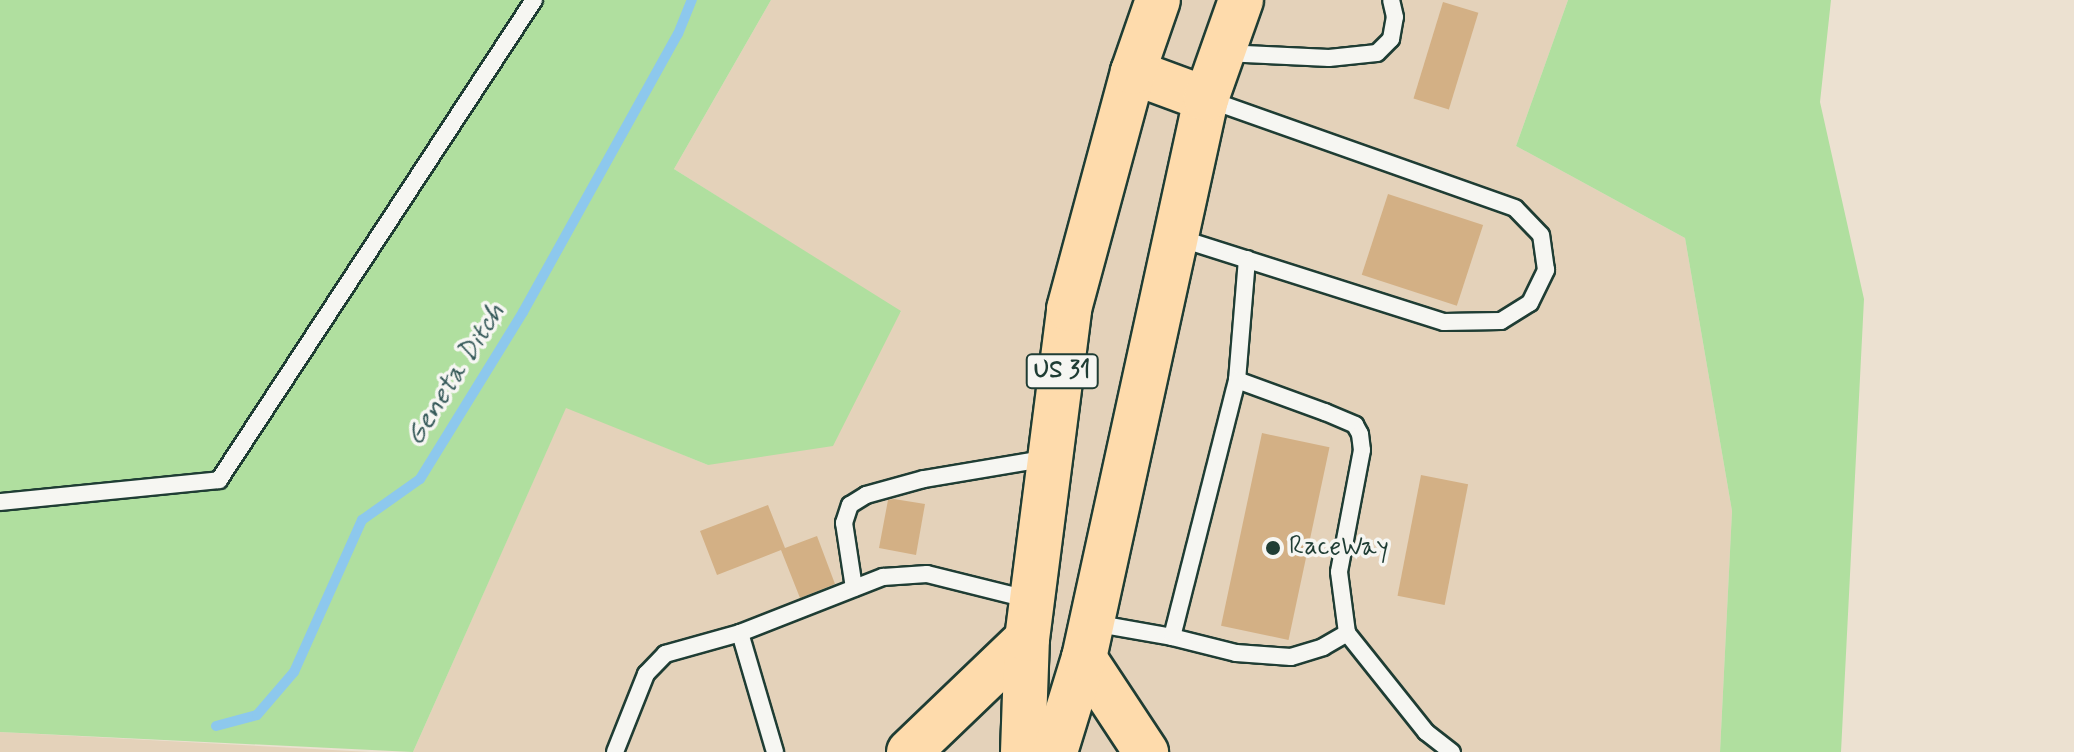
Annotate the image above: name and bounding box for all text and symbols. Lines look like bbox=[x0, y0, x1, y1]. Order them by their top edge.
water label: Geneta Ditch bbox=[399, 298, 513, 452]
road number: US 31 bbox=[1024, 351, 1100, 391]
place label: RaceWay bbox=[1289, 532, 1389, 564]
marker: RaceWay bbox=[1264, 539, 1282, 557]

